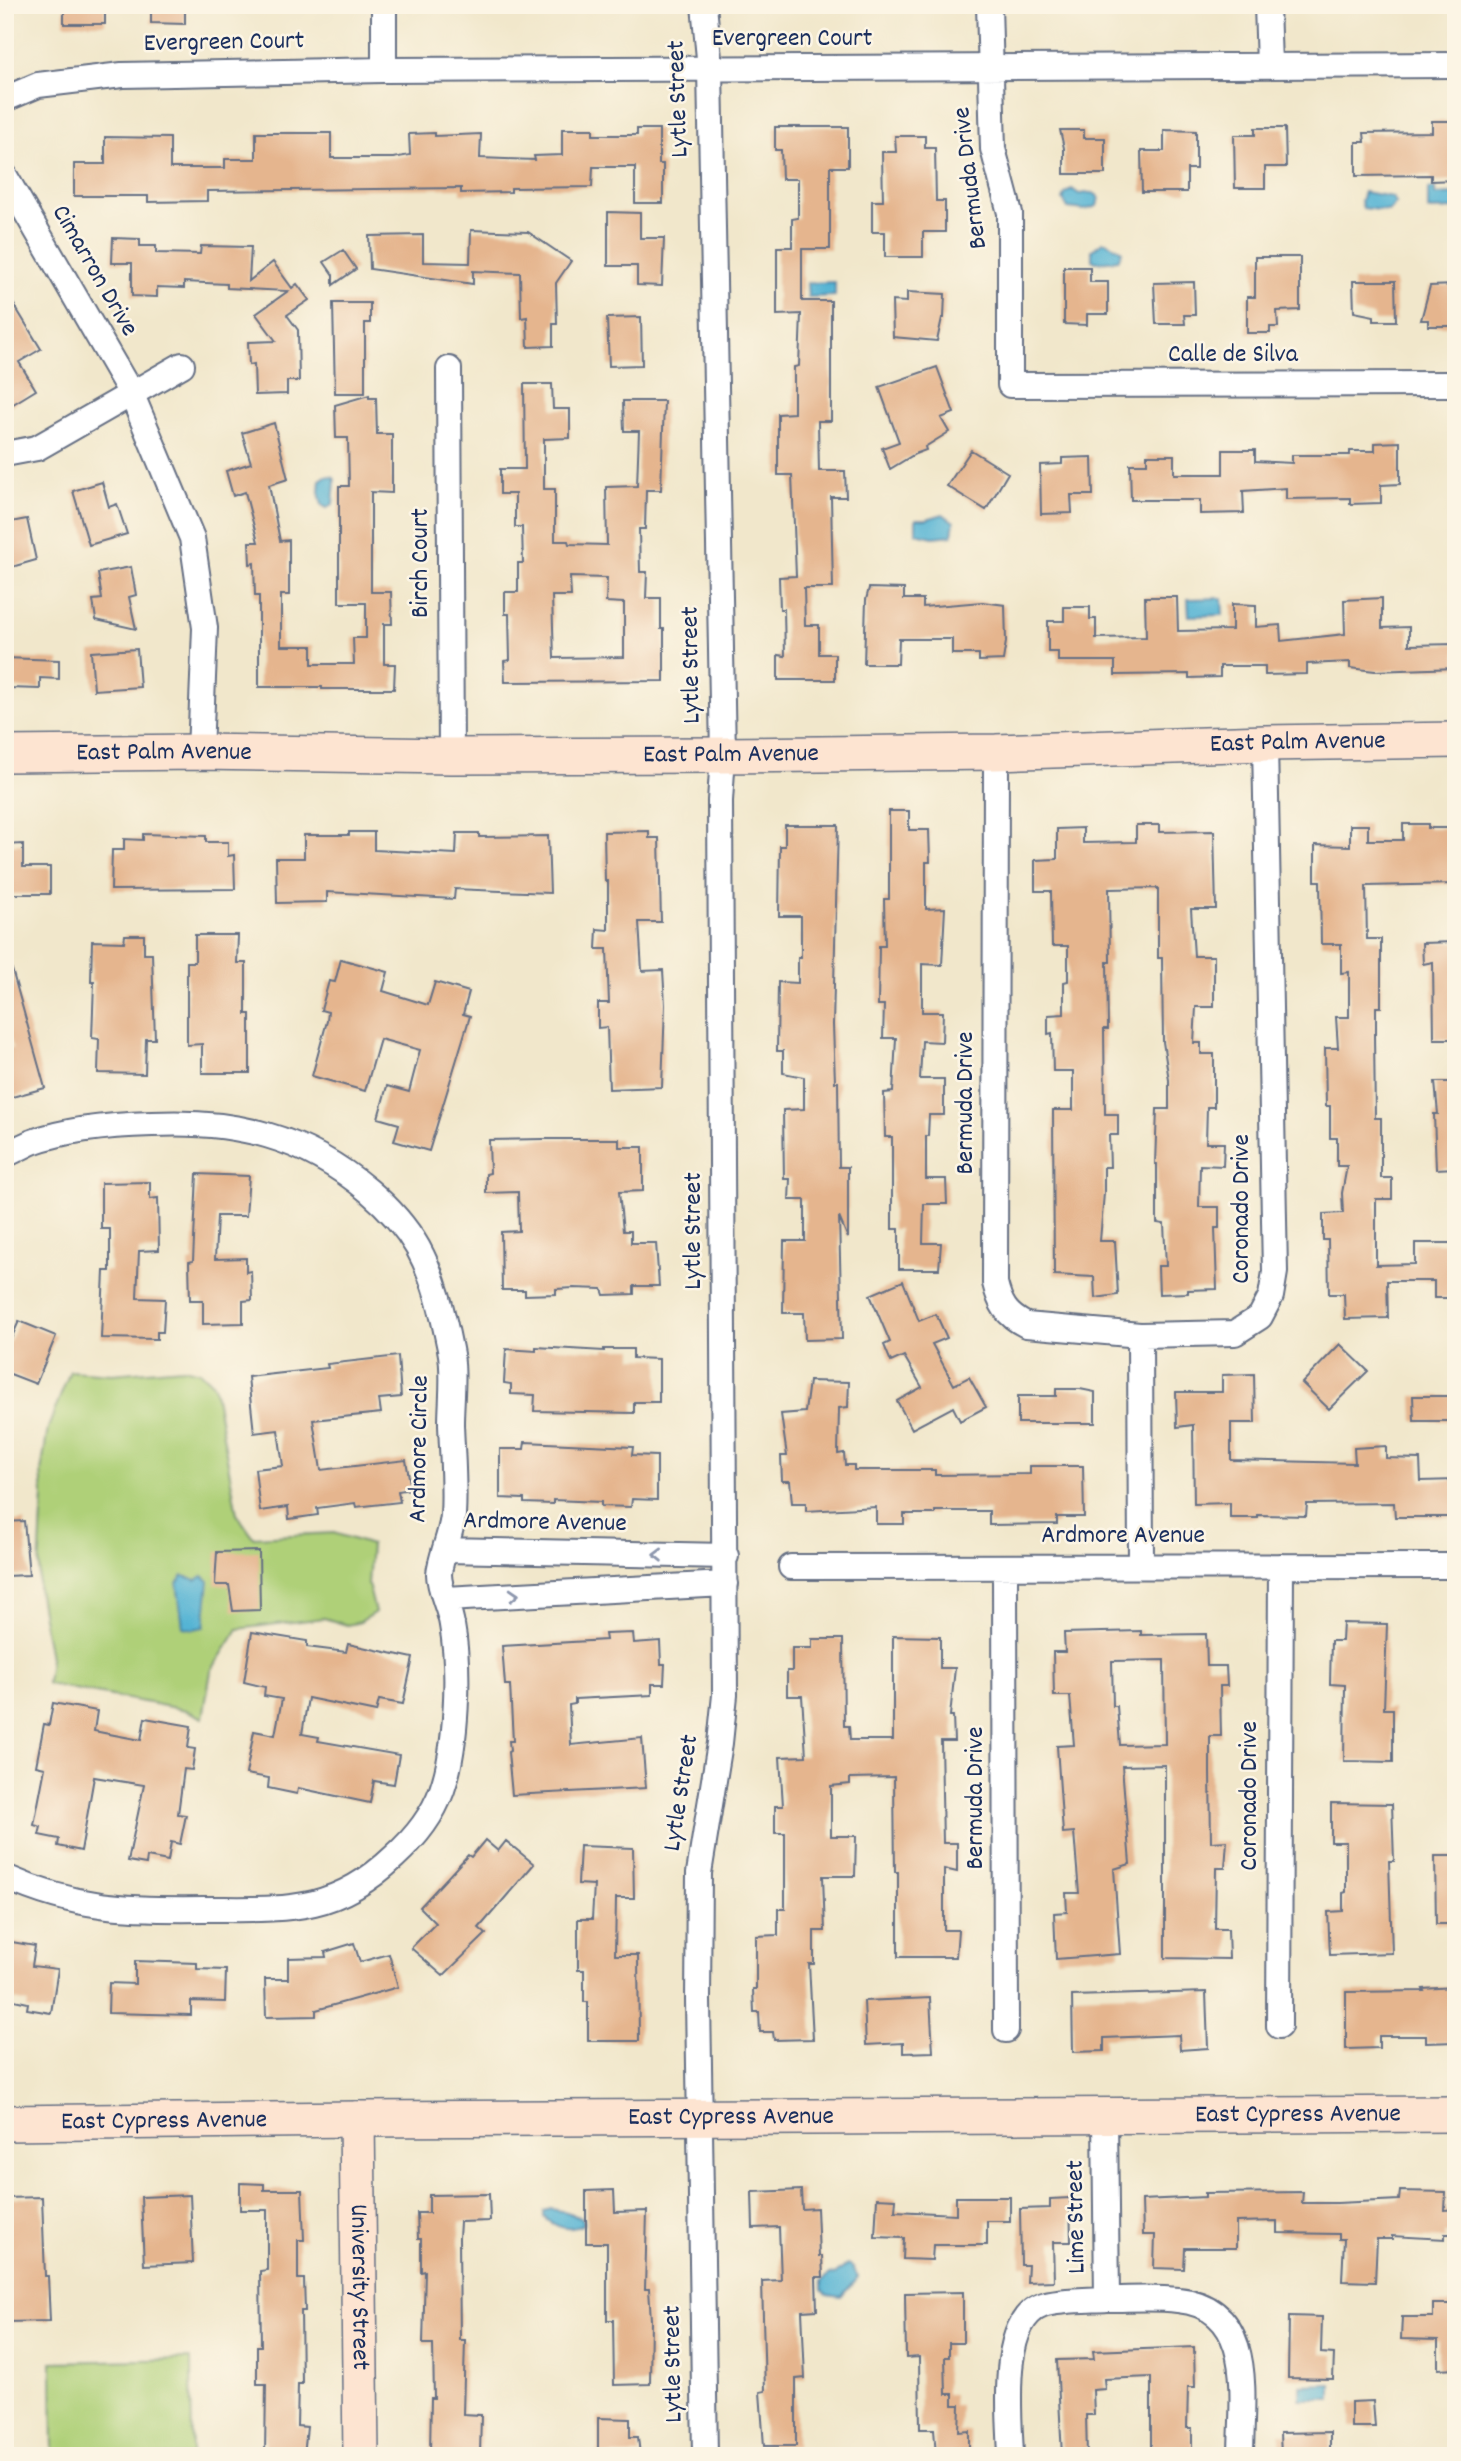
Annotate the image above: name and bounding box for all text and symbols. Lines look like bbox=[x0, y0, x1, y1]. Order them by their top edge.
street label: Evergreen Court bbox=[712, 21, 873, 58]
street label: Evergreen Court bbox=[143, 23, 305, 63]
street label: Lytle Street bbox=[658, 39, 700, 158]
street label: Bermuda Drive bbox=[944, 105, 998, 251]
street label: Cimarron Drive bbox=[41, 198, 147, 344]
street label: Calle de Silva bbox=[1168, 337, 1299, 374]
street label: Birch Court bbox=[403, 508, 440, 618]
street label: Lytle Street bbox=[672, 606, 712, 724]
street label: East Palm Avenue bbox=[1209, 723, 1386, 763]
street label: East Palm Avenue bbox=[76, 733, 252, 772]
street label: East Palm Avenue bbox=[643, 735, 819, 774]
street label: Bermuda Drive bbox=[948, 1032, 985, 1174]
street label: Coronado Drive bbox=[1224, 1134, 1261, 1284]
street label: Lytle Street bbox=[676, 1172, 713, 1290]
street label: Ardmore Circle bbox=[400, 1375, 440, 1523]
street label: Ardmore Avenue bbox=[463, 1503, 627, 1543]
street label: Ardmore Avenue bbox=[1041, 1518, 1205, 1555]
one-way arrow bbox=[652, 1547, 662, 1563]
one-way arrow bbox=[509, 1588, 520, 1603]
street label: Coronado Drive bbox=[1232, 1721, 1269, 1871]
street label: Bermuda Drive bbox=[958, 1727, 995, 1869]
street label: Lytle Street bbox=[655, 1732, 710, 1854]
street label: East Cypress Avenue bbox=[1195, 2096, 1401, 2134]
street label: East Cypress Avenue bbox=[628, 2098, 834, 2136]
street label: East Cypress Avenue bbox=[61, 2102, 267, 2141]
street label: Lime Street bbox=[1058, 2159, 1096, 2274]
street label: University Street bbox=[340, 2204, 378, 2371]
street label: Lytle Street bbox=[654, 2305, 694, 2423]

